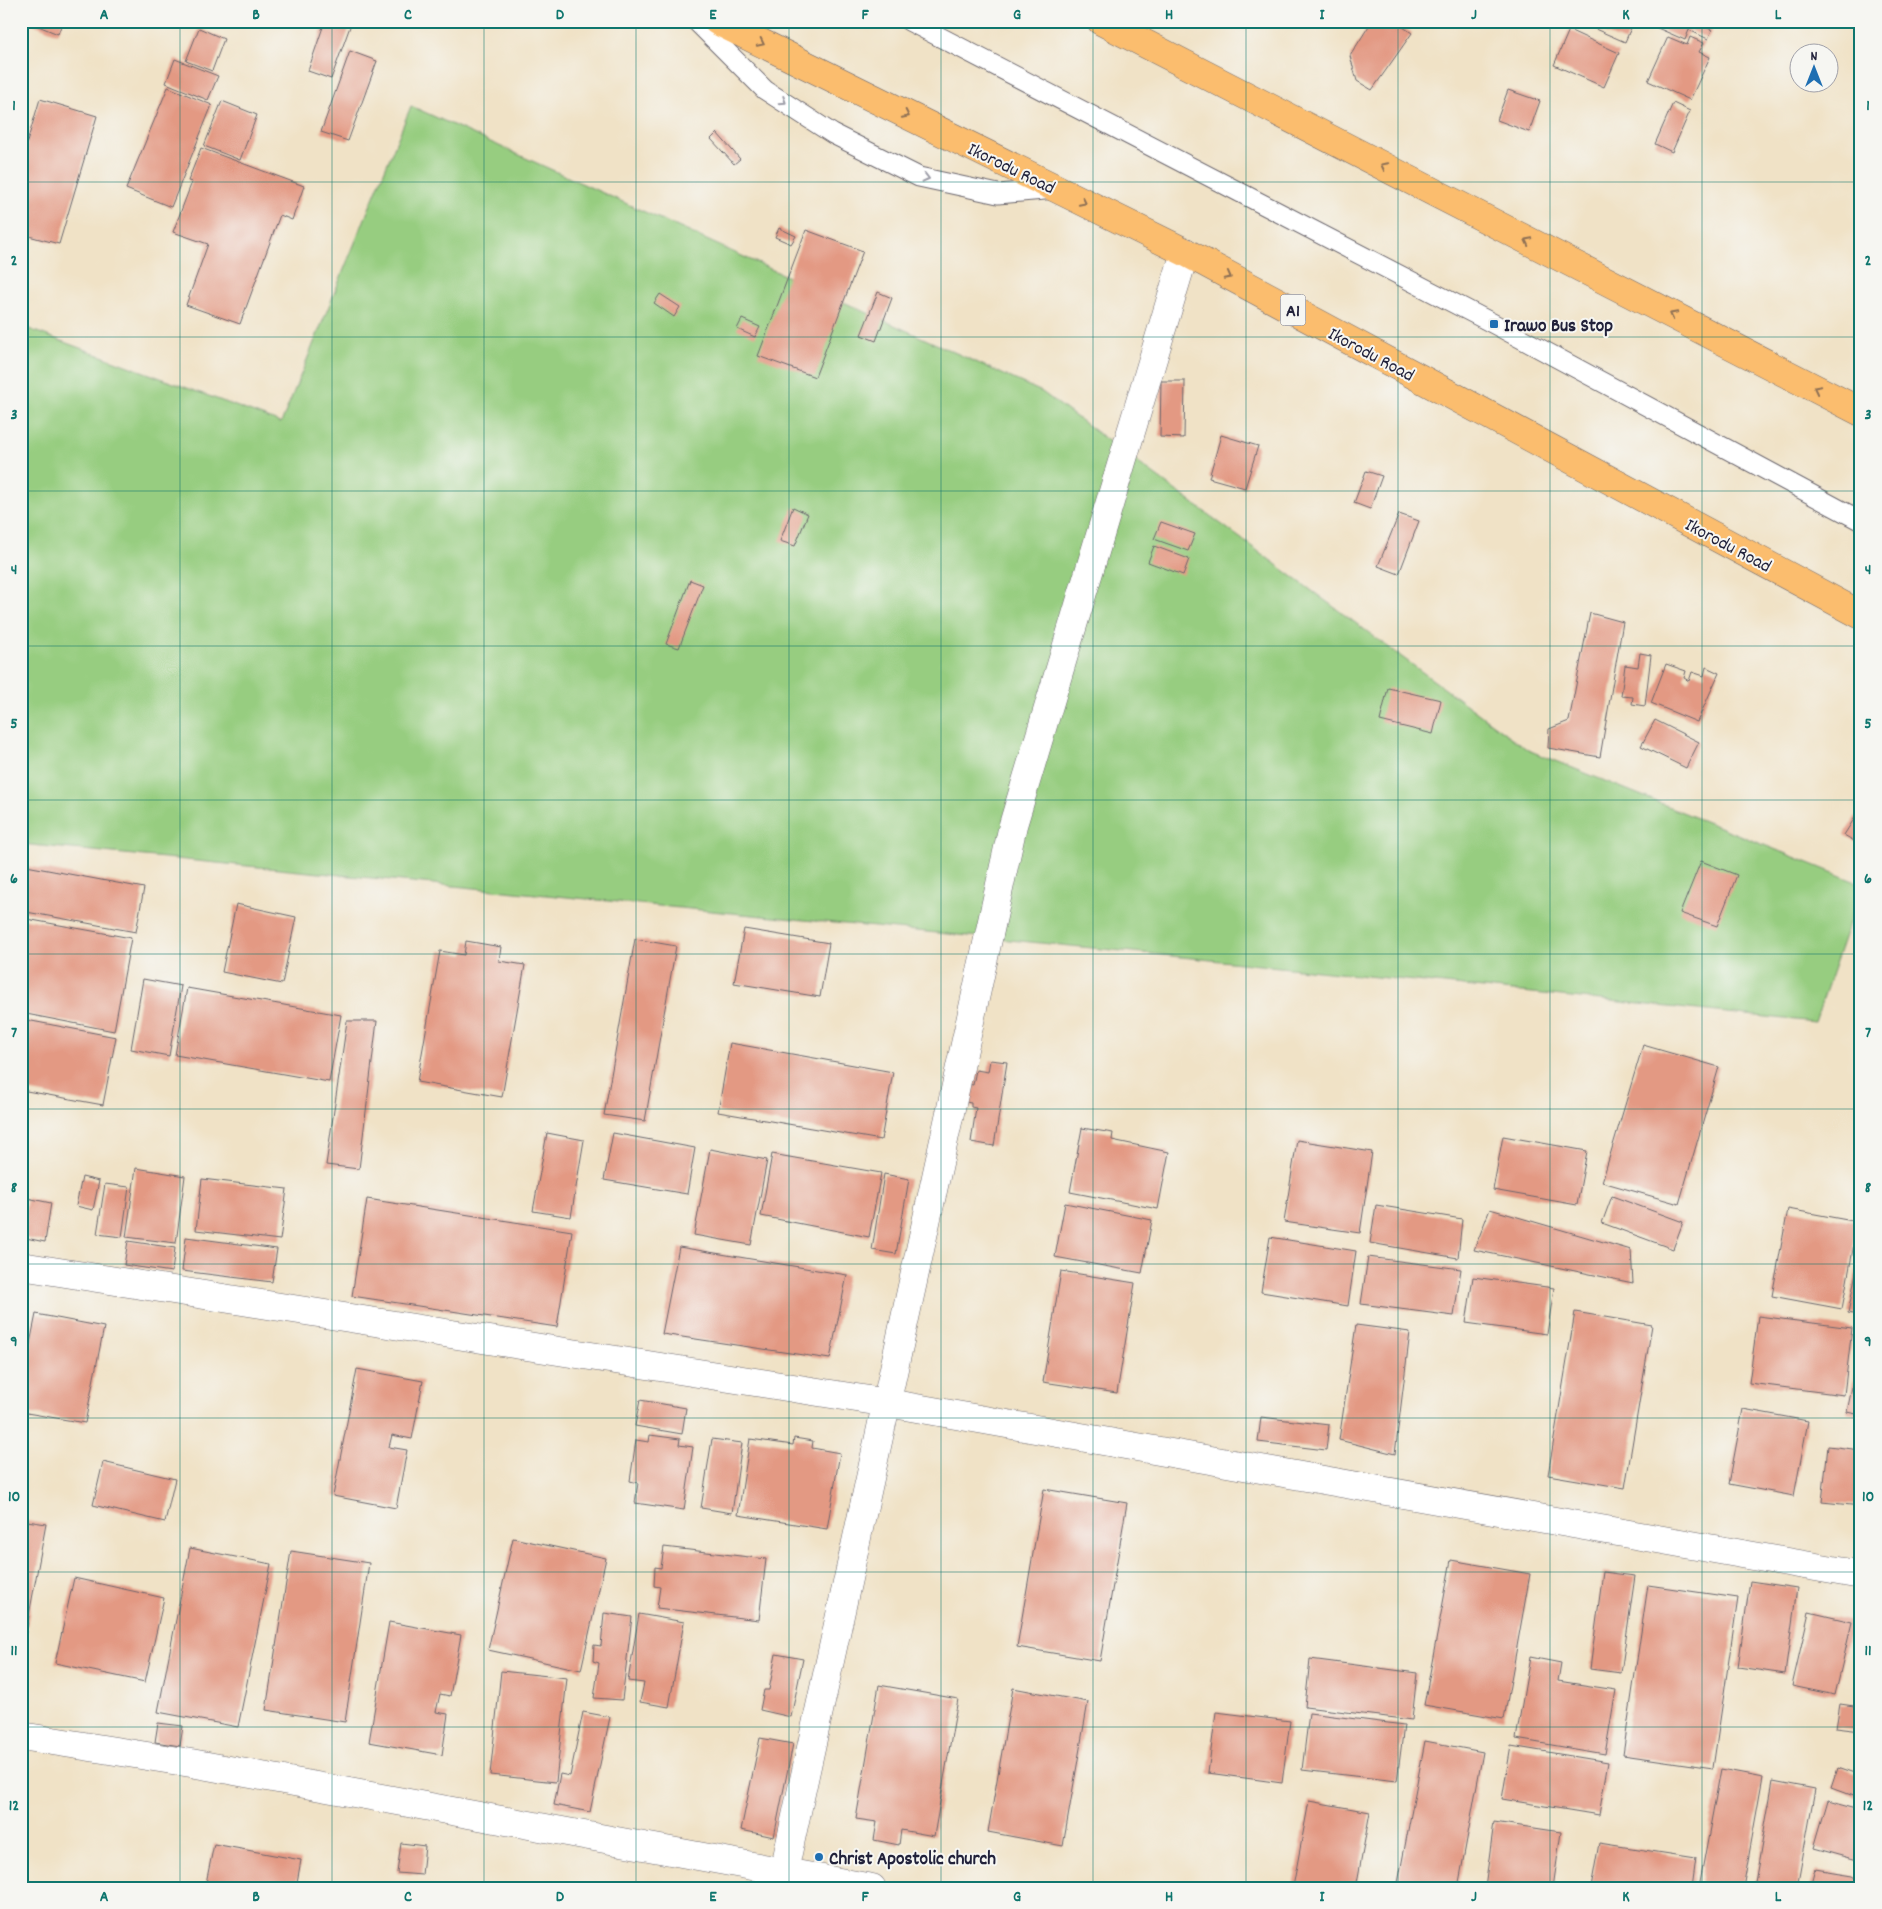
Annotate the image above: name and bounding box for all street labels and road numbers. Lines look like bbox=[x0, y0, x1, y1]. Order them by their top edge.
street label: Ikorodu Road bbox=[962, 137, 1059, 203]
road number: A1 bbox=[1280, 294, 1306, 326]
street label: Ikorodu Road bbox=[1322, 322, 1418, 390]
street label: Ikorodu Road bbox=[1679, 513, 1775, 581]

